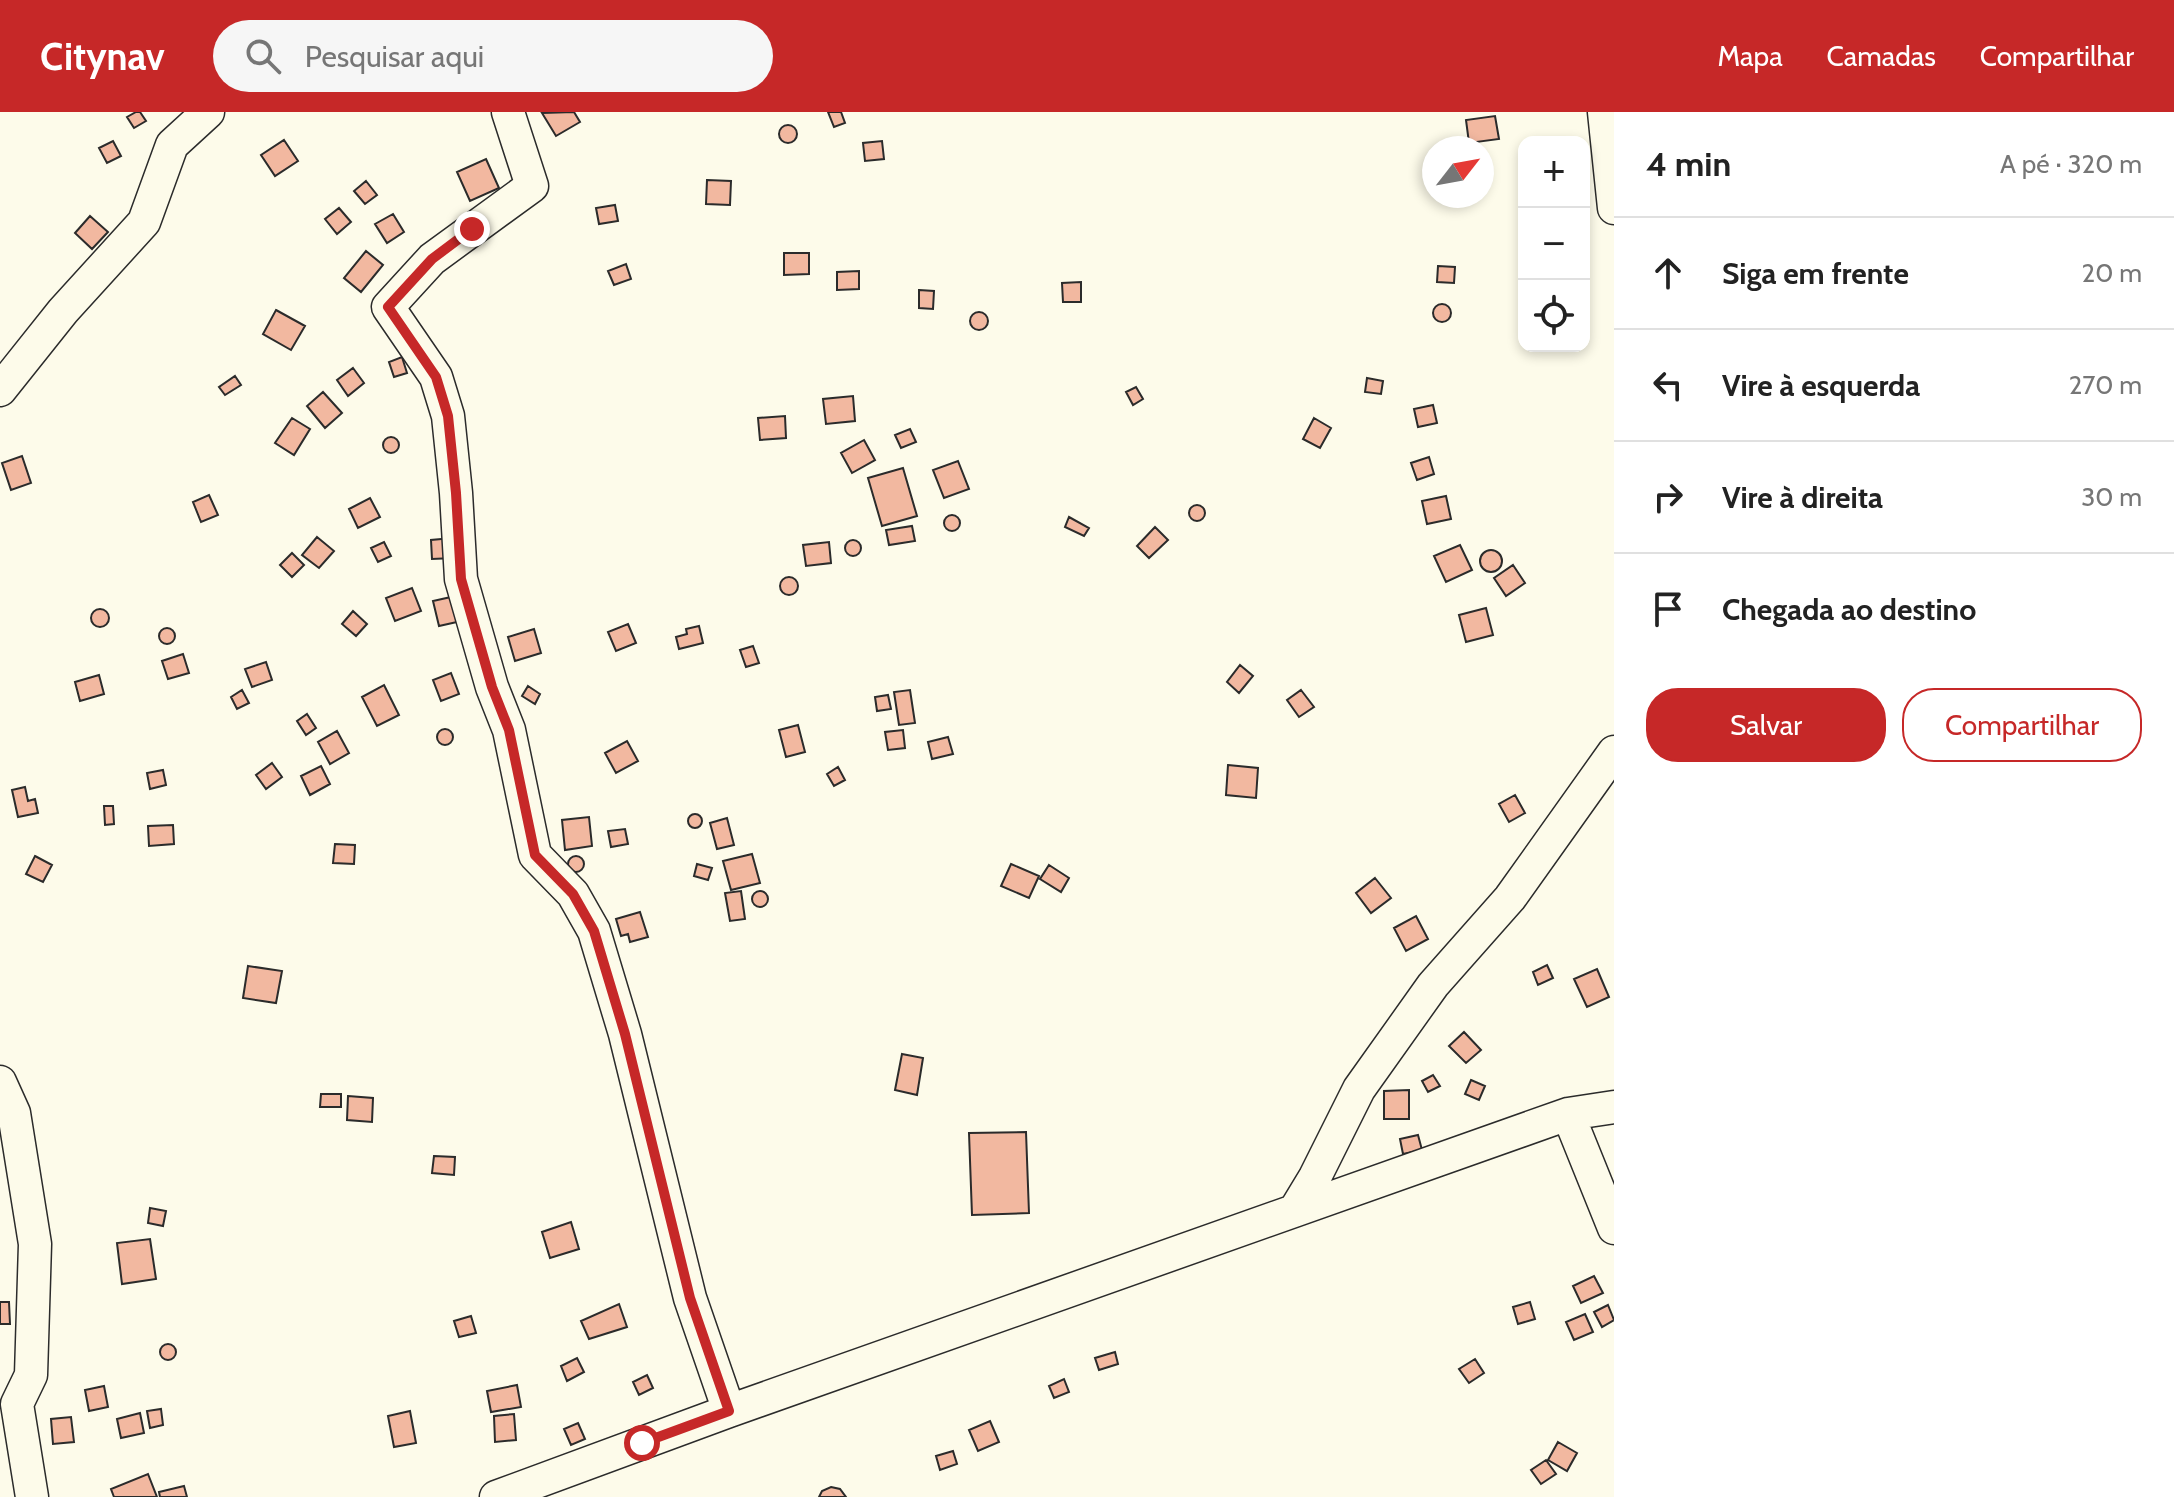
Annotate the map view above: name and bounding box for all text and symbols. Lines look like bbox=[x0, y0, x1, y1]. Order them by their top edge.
search box bbox=[213, 20, 773, 92]
text: Citynav bbox=[40, 33, 165, 80]
icon: search bbox=[241, 34, 285, 78]
text: Pesquisar aqui bbox=[305, 38, 484, 75]
text: Mapa bbox=[1718, 39, 1783, 73]
text: Camadas bbox=[1827, 39, 1936, 73]
text: Compartilhar bbox=[1980, 39, 2134, 73]
north arrow bbox=[1422, 136, 1494, 208]
map controls bbox=[1518, 136, 1590, 352]
button: + bbox=[1518, 136, 1590, 208]
text: 4 min bbox=[1646, 143, 1731, 185]
text: A pé · 320 m bbox=[2000, 148, 2142, 180]
button: − bbox=[1518, 208, 1590, 280]
route end bbox=[454, 211, 490, 247]
icon: ahead bbox=[1646, 251, 1690, 295]
text: Siga em frente bbox=[1722, 255, 1909, 292]
text: 20 m bbox=[2082, 257, 2142, 289]
button: locate bbox=[1518, 280, 1590, 352]
icon: left bbox=[1646, 363, 1690, 407]
text: Vire à esquerda bbox=[1722, 367, 1920, 404]
text: 270 m bbox=[2069, 369, 2142, 401]
icon: right bbox=[1646, 475, 1690, 519]
text: Vire à direita bbox=[1722, 479, 1883, 516]
text: 30 m bbox=[2081, 481, 2142, 513]
icon: arrive bbox=[1646, 587, 1690, 631]
text: Chegada ao destino bbox=[1722, 591, 1976, 628]
button: Salvar bbox=[1646, 688, 1886, 762]
button: Compartilhar bbox=[1902, 688, 2142, 762]
route start bbox=[624, 1425, 660, 1461]

